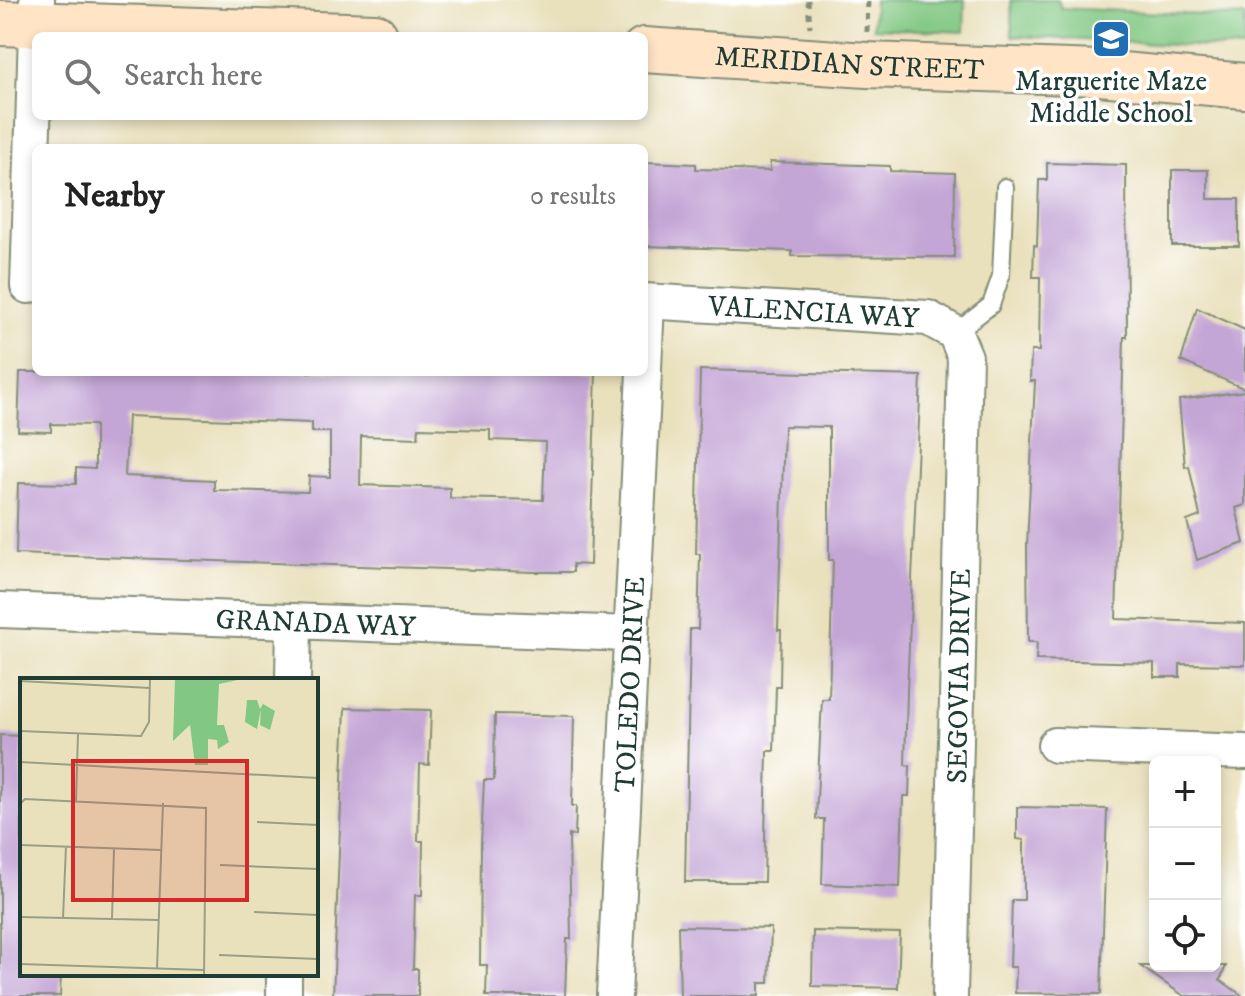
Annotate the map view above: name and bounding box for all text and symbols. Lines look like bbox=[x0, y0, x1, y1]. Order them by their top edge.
school or university icon: Marguerite Maze Middle School bbox=[1090, 18, 1132, 60]
search box bbox=[32, 32, 648, 120]
street label: MERIDIAN STREET bbox=[714, 39, 985, 88]
icon: search bbox=[60, 54, 104, 98]
text: Search here bbox=[124, 58, 263, 95]
place label: Marguerite Maze Middle School bbox=[1015, 64, 1207, 131]
text: Nearby bbox=[64, 175, 165, 217]
text: 0 results bbox=[530, 180, 616, 213]
street label: VALENCIA WAY bbox=[706, 289, 920, 336]
street label: SEGOVIA DRIVE bbox=[940, 568, 979, 784]
street label: TOLEDO DRIVE bbox=[608, 576, 653, 793]
street label: GRANADA WAY bbox=[215, 602, 417, 645]
inset map bbox=[20, 678, 318, 976]
map controls bbox=[1149, 756, 1221, 972]
button: + bbox=[1149, 756, 1221, 828]
button: − bbox=[1149, 828, 1221, 900]
button: locate bbox=[1149, 900, 1221, 972]

